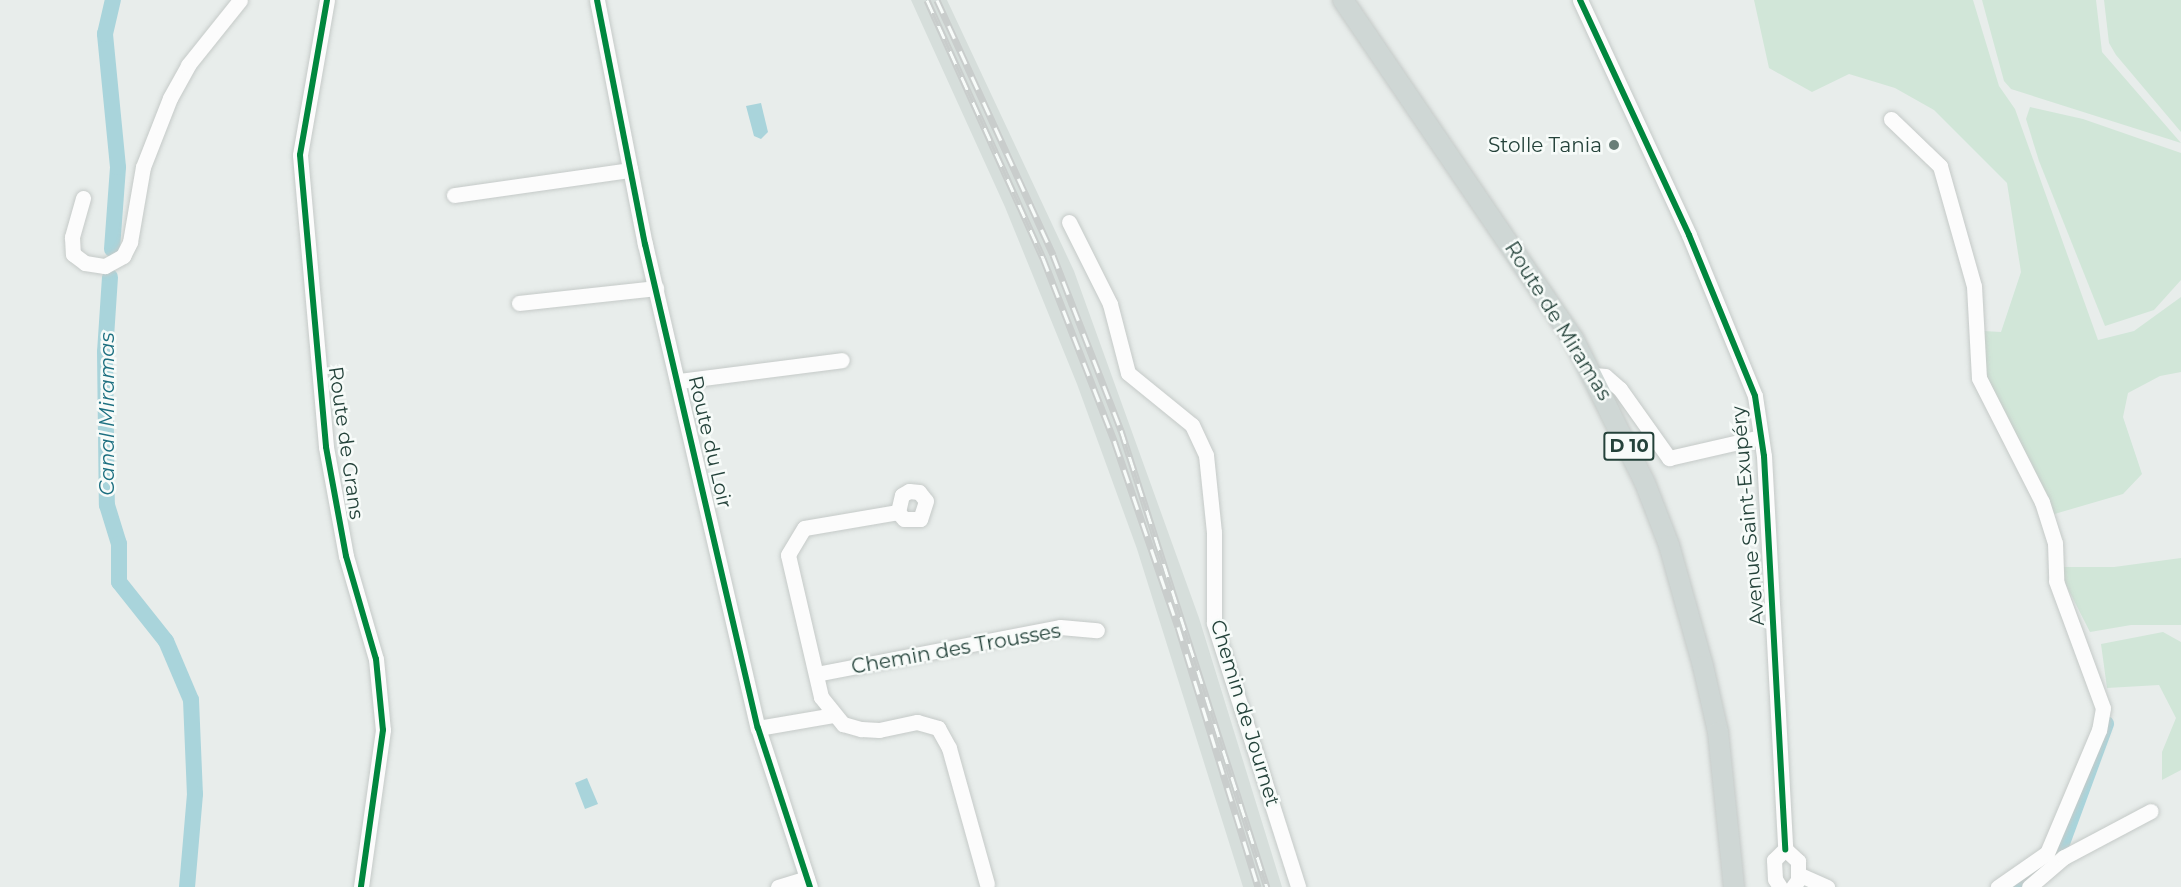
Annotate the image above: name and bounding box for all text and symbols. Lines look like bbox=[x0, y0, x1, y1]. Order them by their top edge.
place label: Stolle Tania bbox=[1488, 133, 1602, 157]
marker: Stolle Tania bbox=[1607, 138, 1621, 152]
street label: Route de Miramas bbox=[1499, 237, 1617, 405]
water label: Canal Miramas bbox=[94, 332, 120, 496]
street label: Route de Grans bbox=[323, 365, 369, 521]
street label: Route du Loir bbox=[683, 373, 737, 511]
street label: Avenue Saint-Exupéry bbox=[1726, 405, 1770, 627]
road number: D 10 bbox=[1602, 431, 1656, 461]
street label: Chemin de Journet bbox=[1205, 617, 1285, 809]
street label: Chemin des Trousses bbox=[849, 619, 1063, 679]

